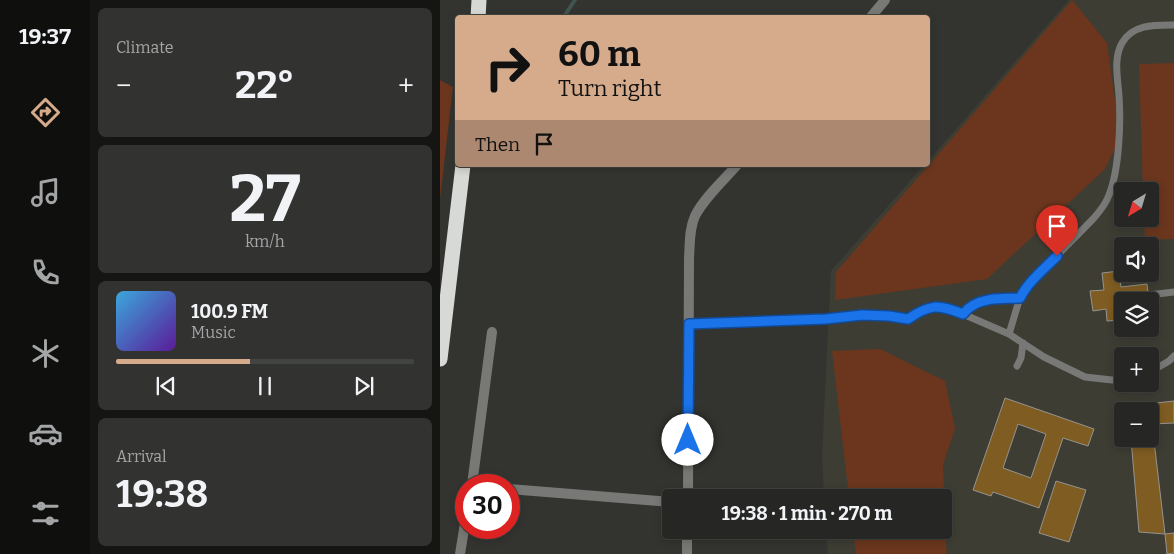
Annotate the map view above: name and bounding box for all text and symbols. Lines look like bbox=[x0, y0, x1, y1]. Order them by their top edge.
text: 19:37 bbox=[19, 23, 71, 50]
text: 60 m bbox=[558, 33, 641, 75]
icon: right bbox=[475, 35, 540, 100]
text: Climate bbox=[116, 38, 174, 57]
text: 22° bbox=[235, 62, 294, 108]
text: − bbox=[116, 69, 131, 102]
text: + bbox=[398, 69, 414, 102]
text: Turn right bbox=[558, 75, 661, 102]
icon: directions bbox=[28, 95, 63, 130]
icon: arrive bbox=[530, 130, 558, 158]
text: Then bbox=[475, 133, 520, 156]
text: 27 bbox=[229, 160, 301, 238]
icon: music bbox=[28, 175, 63, 210]
north arrow bbox=[1114, 182, 1159, 228]
map controls bbox=[1114, 182, 1159, 447]
pin bbox=[1036, 205, 1078, 256]
icon: arrive bbox=[1043, 212, 1071, 240]
text: km/h bbox=[245, 232, 285, 251]
button: sound bbox=[1114, 237, 1159, 282]
icon: phone bbox=[28, 255, 63, 290]
button: layers bbox=[1114, 292, 1159, 337]
text: 100.9 FM bbox=[191, 300, 268, 323]
text: Music bbox=[191, 323, 236, 342]
icon: climate bbox=[28, 336, 63, 371]
button: + bbox=[1114, 347, 1159, 392]
icon: previous bbox=[152, 372, 180, 400]
icon: pause bbox=[251, 372, 279, 400]
icon: next bbox=[350, 372, 378, 400]
button: − bbox=[1114, 402, 1159, 447]
position arrow bbox=[661, 413, 713, 465]
icon: car bbox=[28, 416, 63, 451]
text: Arrival bbox=[116, 447, 167, 466]
text: 19:38 bbox=[116, 471, 209, 517]
speed limit sign: 30 bbox=[455, 474, 520, 539]
icon: filters bbox=[28, 496, 63, 531]
text: 19:38 · 1 min · 270 m bbox=[722, 502, 892, 525]

